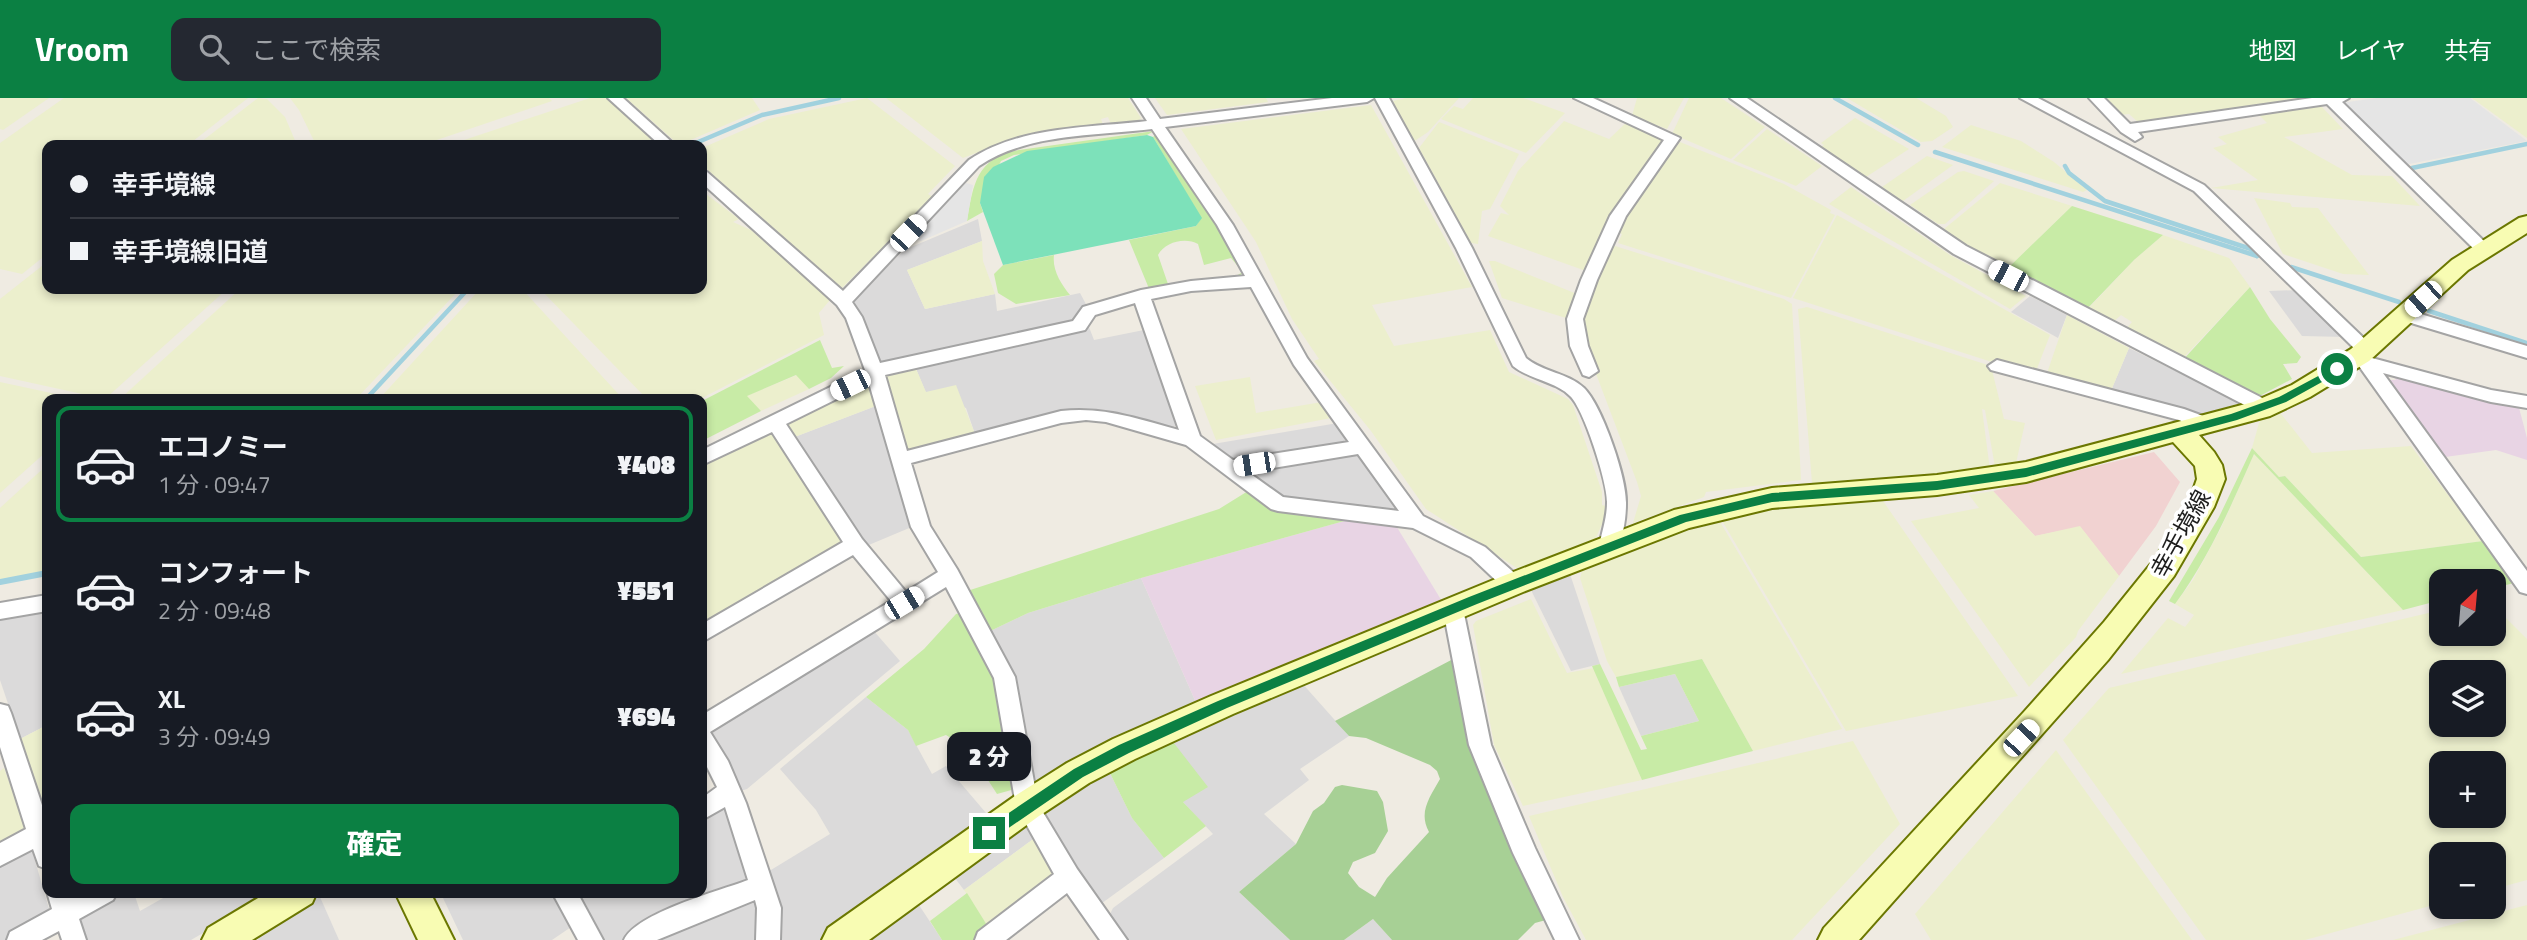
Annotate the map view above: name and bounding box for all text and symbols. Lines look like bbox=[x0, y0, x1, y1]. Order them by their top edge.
search box bbox=[171, 18, 661, 81]
text: Vroom bbox=[35, 24, 129, 74]
icon: search bbox=[195, 30, 233, 68]
text: ここで検索 bbox=[251, 30, 381, 69]
text: 地図 bbox=[2249, 32, 2297, 68]
text: レイヤ bbox=[2335, 32, 2406, 68]
text: 共有 bbox=[2444, 32, 2492, 68]
text: 幸手境線 bbox=[112, 165, 216, 204]
car bbox=[886, 211, 931, 255]
text: 幸手境線旧道 bbox=[112, 232, 268, 271]
car bbox=[1985, 257, 2032, 295]
car bbox=[2401, 277, 2446, 321]
route start bbox=[2321, 353, 2353, 385]
car bbox=[827, 366, 874, 404]
text: エコノミー bbox=[158, 427, 288, 466]
icon: car bbox=[74, 433, 137, 496]
text: ¥408 bbox=[617, 445, 675, 484]
car bbox=[1232, 450, 1277, 478]
text: 1 分 · 09:47 bbox=[158, 467, 271, 502]
street label: 幸手境線 bbox=[2141, 483, 2219, 584]
text: コンフォート bbox=[158, 553, 313, 592]
icon: car bbox=[74, 559, 137, 622]
north arrow bbox=[2429, 569, 2506, 646]
map controls bbox=[2429, 569, 2506, 919]
text: ¥551 bbox=[617, 571, 675, 610]
car bbox=[881, 583, 928, 623]
text: 2 分 · 09:48 bbox=[158, 593, 271, 628]
button: layers bbox=[2429, 660, 2506, 737]
text: XL bbox=[158, 679, 185, 718]
icon: car bbox=[74, 685, 137, 748]
text: ¥694 bbox=[617, 697, 675, 736]
car bbox=[1999, 715, 2044, 761]
text: 3 分 · 09:49 bbox=[158, 719, 271, 754]
callout: 2 分 bbox=[947, 732, 1031, 780]
text: 2 分 bbox=[969, 739, 1009, 774]
button: + bbox=[2429, 751, 2506, 828]
button: 確定 bbox=[70, 804, 679, 884]
route end bbox=[973, 817, 1005, 849]
button: − bbox=[2429, 842, 2506, 919]

